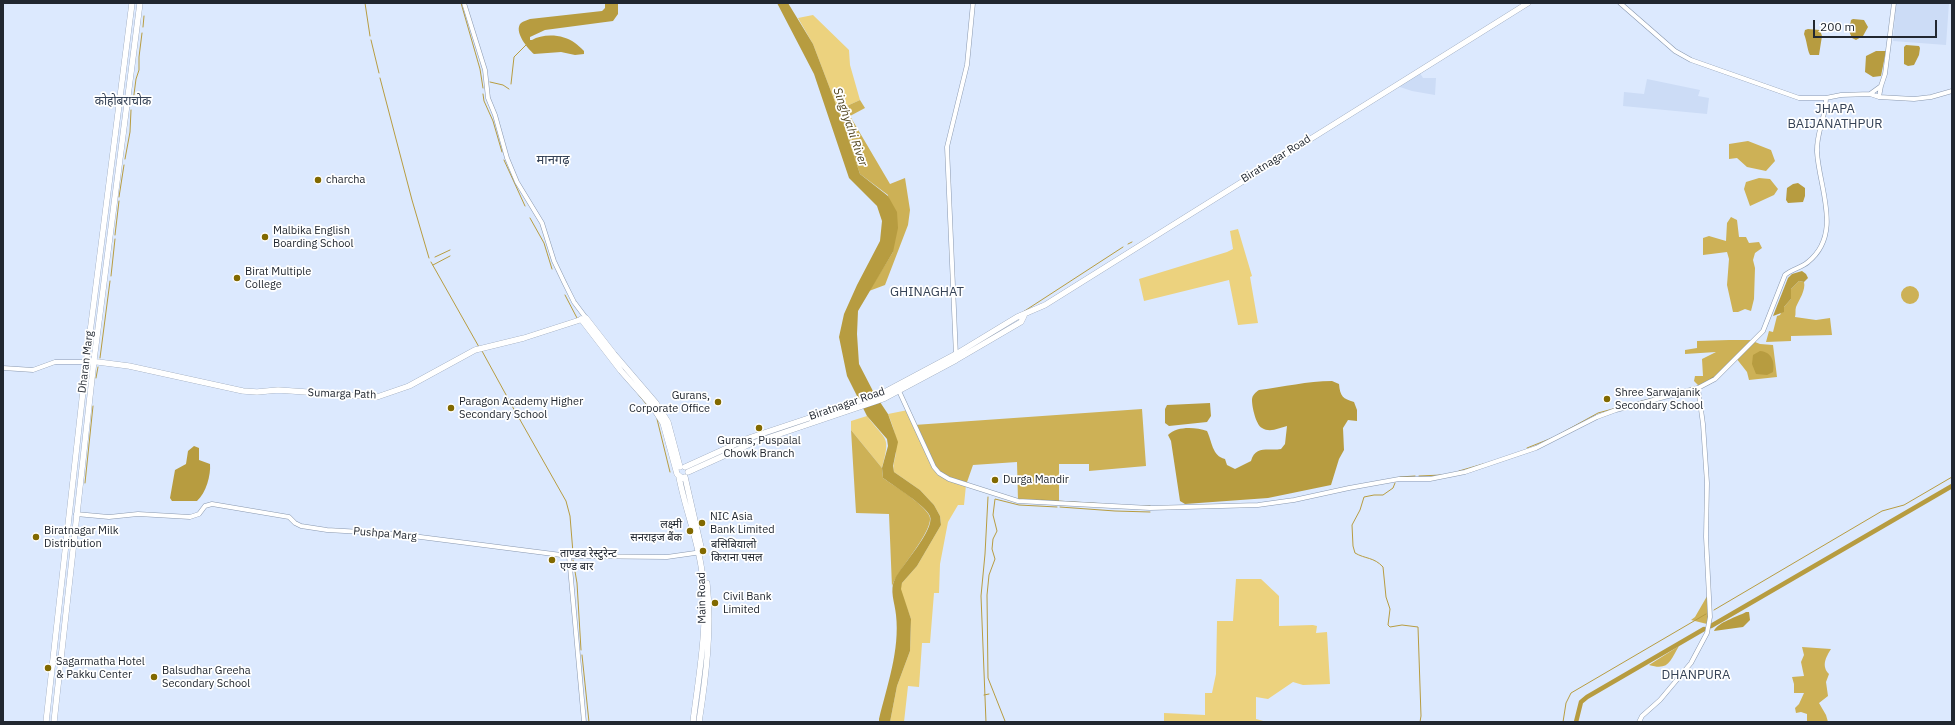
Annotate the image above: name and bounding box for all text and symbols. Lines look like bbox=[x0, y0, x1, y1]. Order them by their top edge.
scale bar bbox=[1815, 12, 1939, 38]
text: 200 m bbox=[1820, 19, 1855, 34]
water label: Singhyahi River bbox=[830, 86, 870, 168]
district label: कोहोबराचोक bbox=[95, 95, 151, 109]
district label: JHAPA BAIJANATHPUR bbox=[1781, 101, 1889, 132]
street label: Biratnagar Road bbox=[1239, 132, 1313, 186]
district label: मानगढ़ bbox=[537, 152, 569, 168]
place label: charcha bbox=[326, 173, 365, 187]
marker: charcha bbox=[313, 175, 323, 185]
place label: Malbika English Boarding School bbox=[273, 224, 353, 250]
marker: Malbika English Boarding School bbox=[260, 232, 270, 242]
place label: Birat Multiple College bbox=[245, 265, 311, 291]
marker: Birat Multiple College bbox=[232, 273, 242, 283]
district label: GHINAGHAT bbox=[886, 284, 968, 300]
street label: Dharan Marg bbox=[76, 330, 96, 394]
street label: Biratnagar Road bbox=[807, 385, 887, 423]
street label: Sumarga Path bbox=[307, 386, 377, 402]
place label: Shree Sarwajanik Secondary School bbox=[1615, 386, 1703, 412]
place label: Gurans, Corporate Office bbox=[629, 389, 710, 415]
marker: Shree Sarwajanik Secondary School bbox=[1602, 394, 1612, 404]
place label: Paragon Academy Higher Secondary School bbox=[459, 395, 583, 421]
marker: Gurans, Corporate Office bbox=[713, 397, 723, 407]
marker: Paragon Academy Higher Secondary School bbox=[446, 403, 456, 413]
marker: Gurans, Puspalal Chowk Branch bbox=[754, 423, 764, 433]
place label: Gurans, Puspalal Chowk Branch bbox=[717, 434, 801, 460]
place label: Durga Mandir bbox=[1003, 473, 1069, 487]
marker: Durga Mandir bbox=[990, 475, 1000, 485]
place label: NIC Asia Bank Limited bbox=[710, 510, 775, 536]
place label: लक्ष्मी सनराइज बैंक bbox=[630, 518, 682, 544]
marker: NIC Asia Bank Limited bbox=[697, 518, 707, 528]
place label: Biratnagar Milk Distribution bbox=[44, 524, 119, 550]
street label: Pushpa Marg bbox=[353, 525, 417, 543]
marker: लक्ष्मी सनराइज बैंक bbox=[685, 526, 695, 536]
marker: Biratnagar Milk Distribution bbox=[31, 532, 41, 542]
place label: बसिबियालो किराना पसल bbox=[711, 538, 762, 564]
marker: बसिबियालो किराना पसल bbox=[698, 546, 708, 556]
place label: ताण्डव रेस्टुरेन्ट एण्ड बार bbox=[560, 547, 617, 573]
marker: ताण्डव रेस्टुरेन्ट एण्ड बार bbox=[547, 555, 557, 565]
street label: Main Road bbox=[695, 572, 709, 624]
place label: Civil Bank Limited bbox=[723, 590, 771, 616]
marker: Civil Bank Limited bbox=[710, 598, 720, 608]
place label: Sagarmatha Hotel & Pakku Center bbox=[56, 655, 145, 681]
marker: Sagarmatha Hotel & Pakku Center bbox=[43, 663, 53, 673]
place label: Balsudhar Greeha Secondary School bbox=[162, 664, 251, 690]
district label: DHANPURA bbox=[1658, 667, 1734, 683]
marker: Balsudhar Greeha Secondary School bbox=[149, 672, 159, 682]

